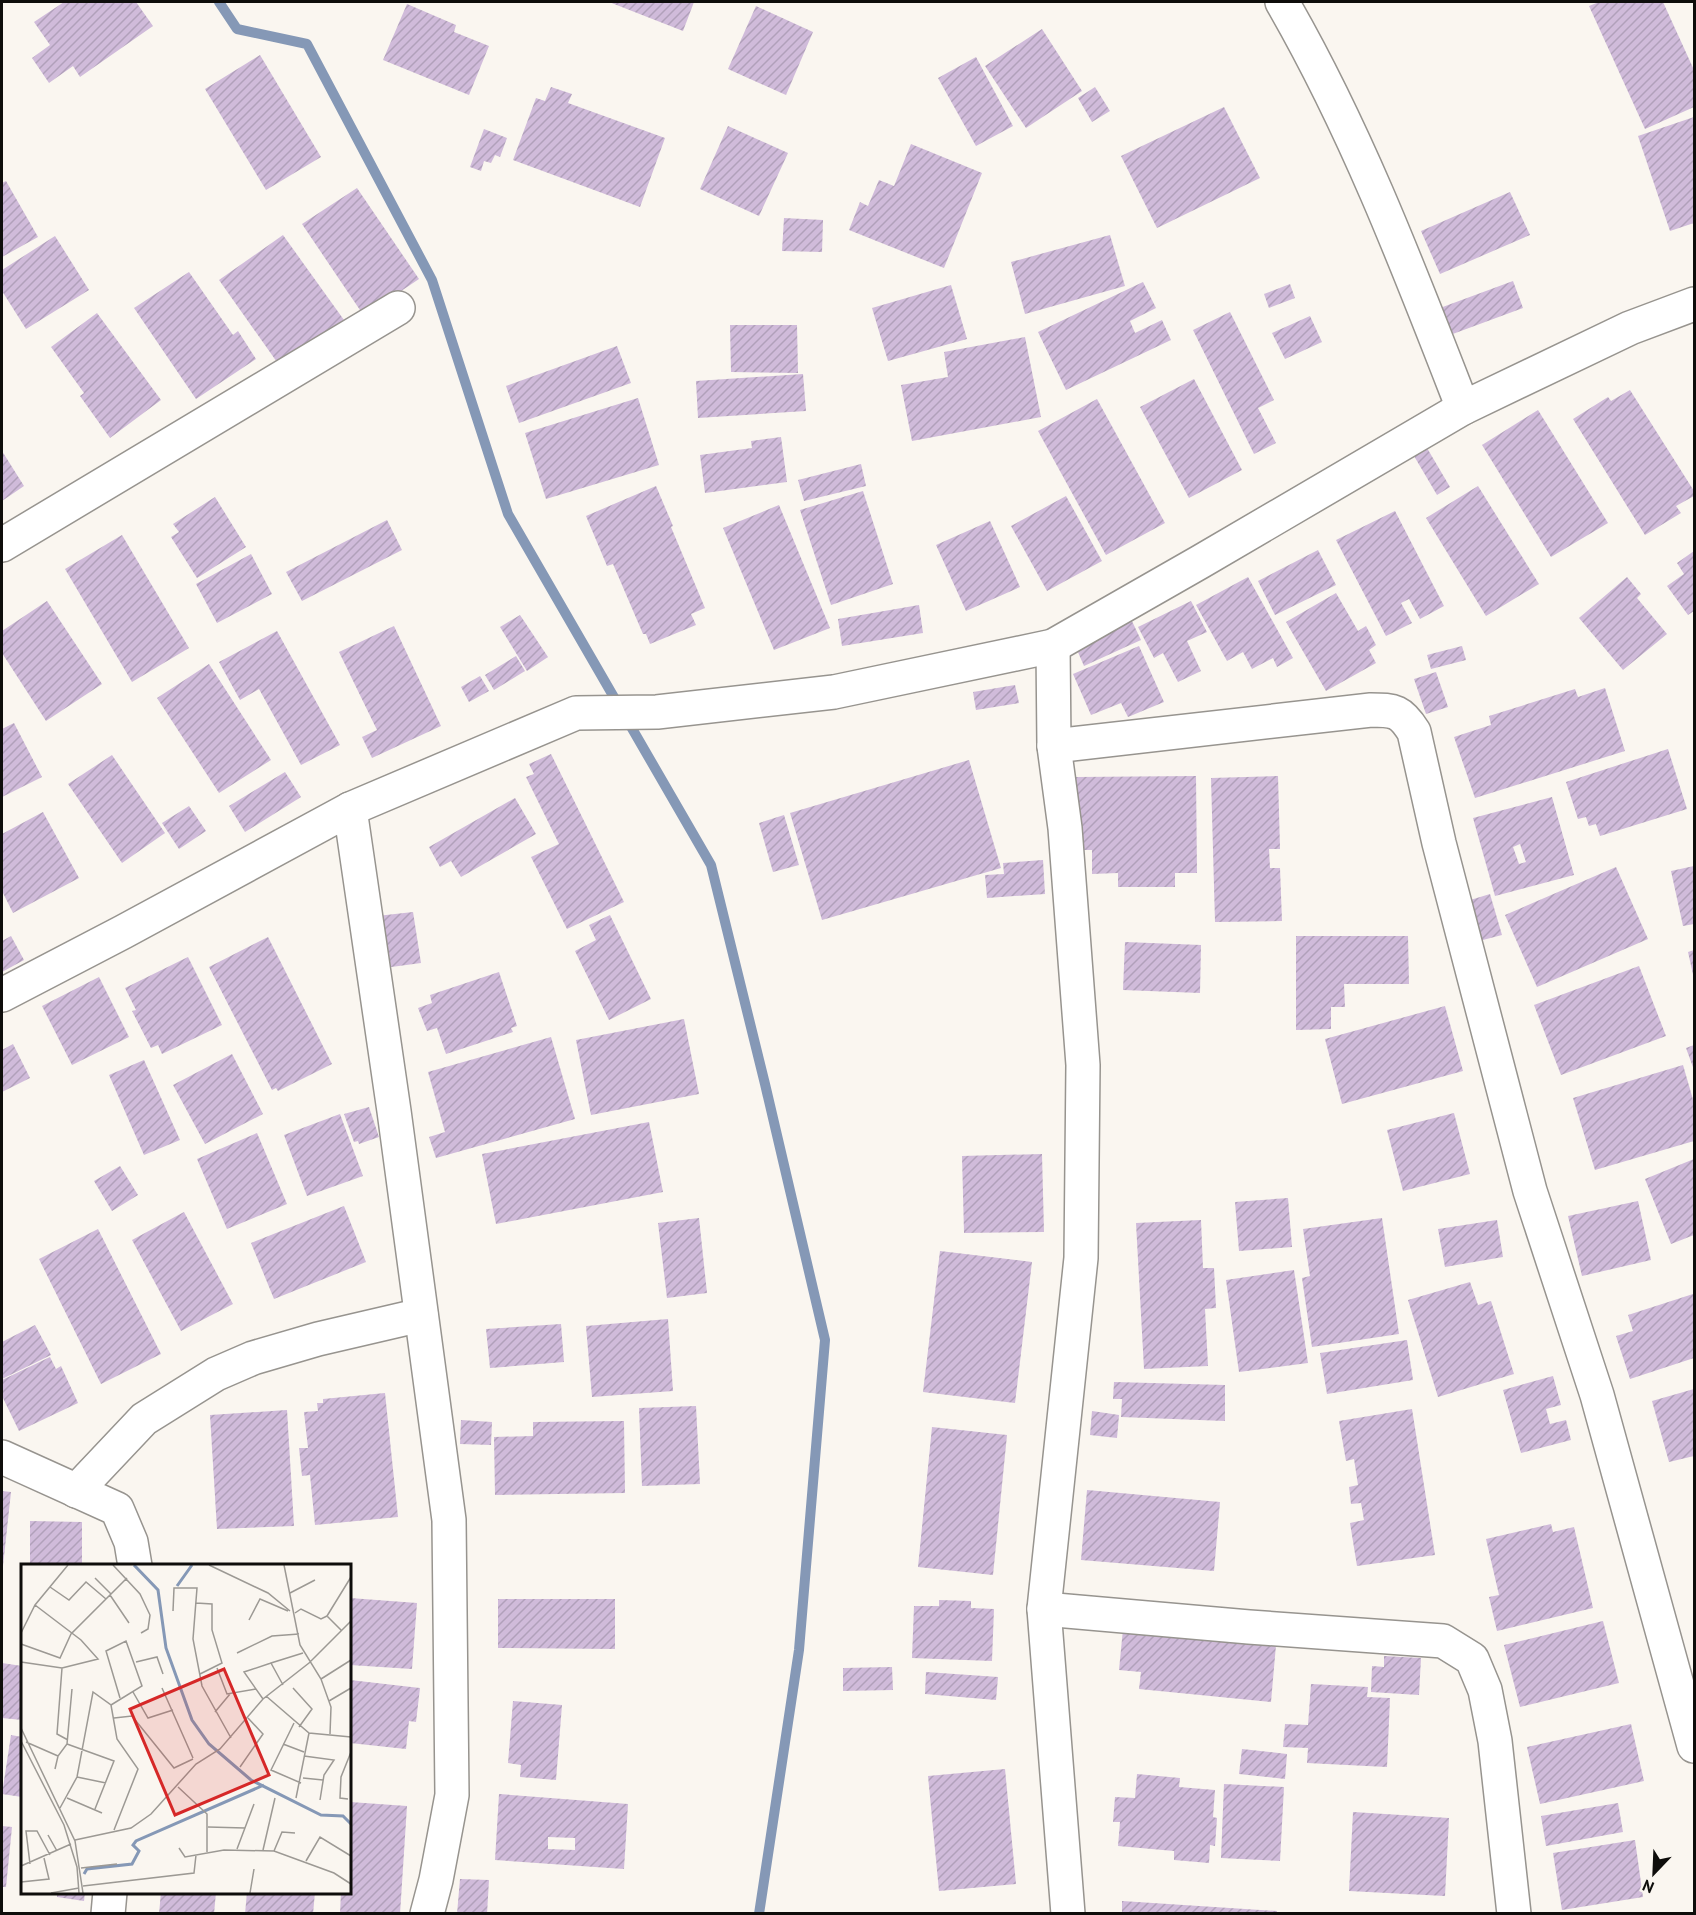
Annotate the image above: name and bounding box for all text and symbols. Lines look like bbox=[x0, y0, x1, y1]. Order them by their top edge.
inset map bbox=[21, 1564, 351, 1894]
north arrow bbox=[1624, 1843, 1684, 1903]
text: N bbox=[1639, 1876, 1657, 1898]

